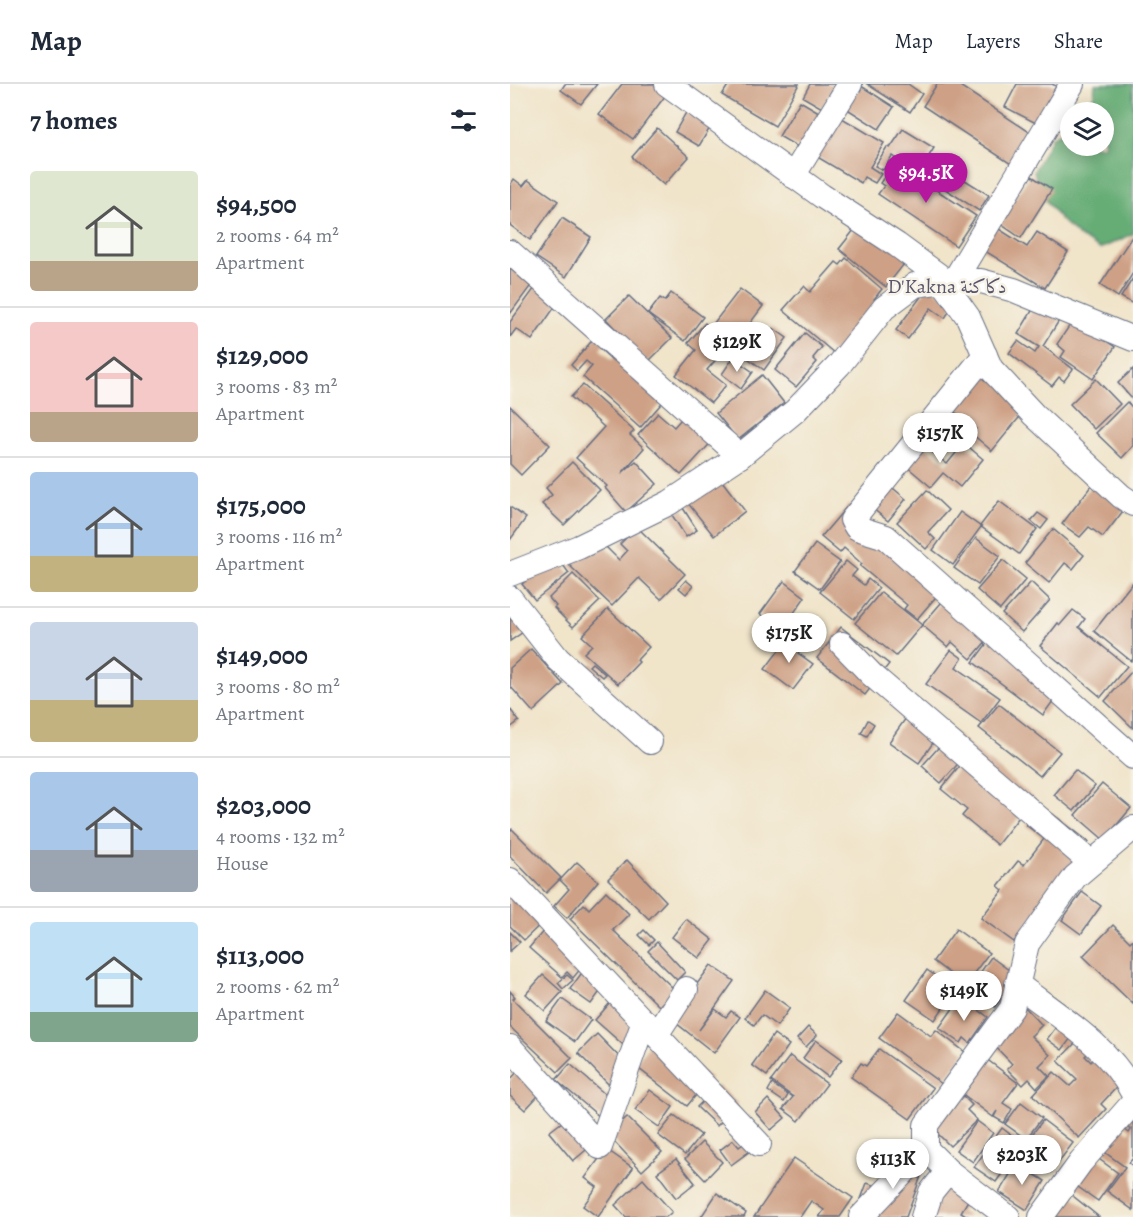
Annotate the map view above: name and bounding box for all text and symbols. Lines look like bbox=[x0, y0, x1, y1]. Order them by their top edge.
text: Map bbox=[30, 22, 82, 60]
text: Map bbox=[894, 27, 933, 55]
text: Layers bbox=[966, 27, 1021, 55]
text: Share bbox=[1054, 27, 1103, 55]
map controls bbox=[1060, 102, 1114, 156]
button: layers bbox=[1060, 102, 1114, 156]
text: 7 homes bbox=[30, 103, 118, 138]
icon: filters bbox=[447, 104, 480, 137]
pin: $94.5K bbox=[877, 153, 975, 204]
text: $94.5K bbox=[898, 159, 954, 186]
text: $94,500 bbox=[216, 187, 297, 222]
icon: home bbox=[78, 195, 150, 267]
text: 2 rooms · 64 m² bbox=[216, 222, 339, 249]
text: Apartment bbox=[216, 249, 305, 276]
district label: D'Kakna دكاكنة bbox=[887, 273, 1007, 300]
pin: $129K bbox=[695, 322, 779, 373]
text: $129K bbox=[713, 328, 761, 355]
text: $129,000 bbox=[216, 338, 308, 373]
icon: home bbox=[78, 346, 150, 418]
text: 3 rooms · 83 m² bbox=[216, 373, 337, 400]
text: Apartment bbox=[216, 400, 305, 427]
pin: $157K bbox=[898, 413, 982, 464]
text: $157K bbox=[917, 419, 963, 446]
text: $175,000 bbox=[216, 488, 306, 523]
icon: home bbox=[78, 496, 150, 568]
text: 3 rooms · 116 m² bbox=[216, 523, 342, 550]
text: Apartment bbox=[216, 550, 305, 577]
pin: $175K bbox=[747, 613, 831, 664]
text: $175K bbox=[766, 619, 812, 646]
text: $149,000 bbox=[216, 638, 308, 673]
icon: home bbox=[78, 646, 150, 718]
text: 3 rooms · 80 m² bbox=[216, 673, 340, 700]
text: Apartment bbox=[216, 700, 305, 727]
text: $203,000 bbox=[216, 788, 311, 823]
icon: home bbox=[78, 796, 150, 868]
text: 4 rooms · 132 m² bbox=[216, 823, 345, 850]
text: House bbox=[216, 850, 268, 877]
text: $113,000 bbox=[216, 938, 304, 973]
icon: home bbox=[78, 946, 150, 1018]
pin: $149K bbox=[922, 971, 1006, 1022]
text: 2 rooms · 62 m² bbox=[216, 973, 339, 1000]
text: $149K bbox=[940, 977, 988, 1004]
text: Apartment bbox=[216, 1000, 305, 1027]
pin: $203K bbox=[980, 1135, 1064, 1186]
pin: $113K bbox=[851, 1139, 935, 1190]
text: $203K bbox=[997, 1141, 1047, 1168]
text: $113K bbox=[870, 1145, 916, 1172]

